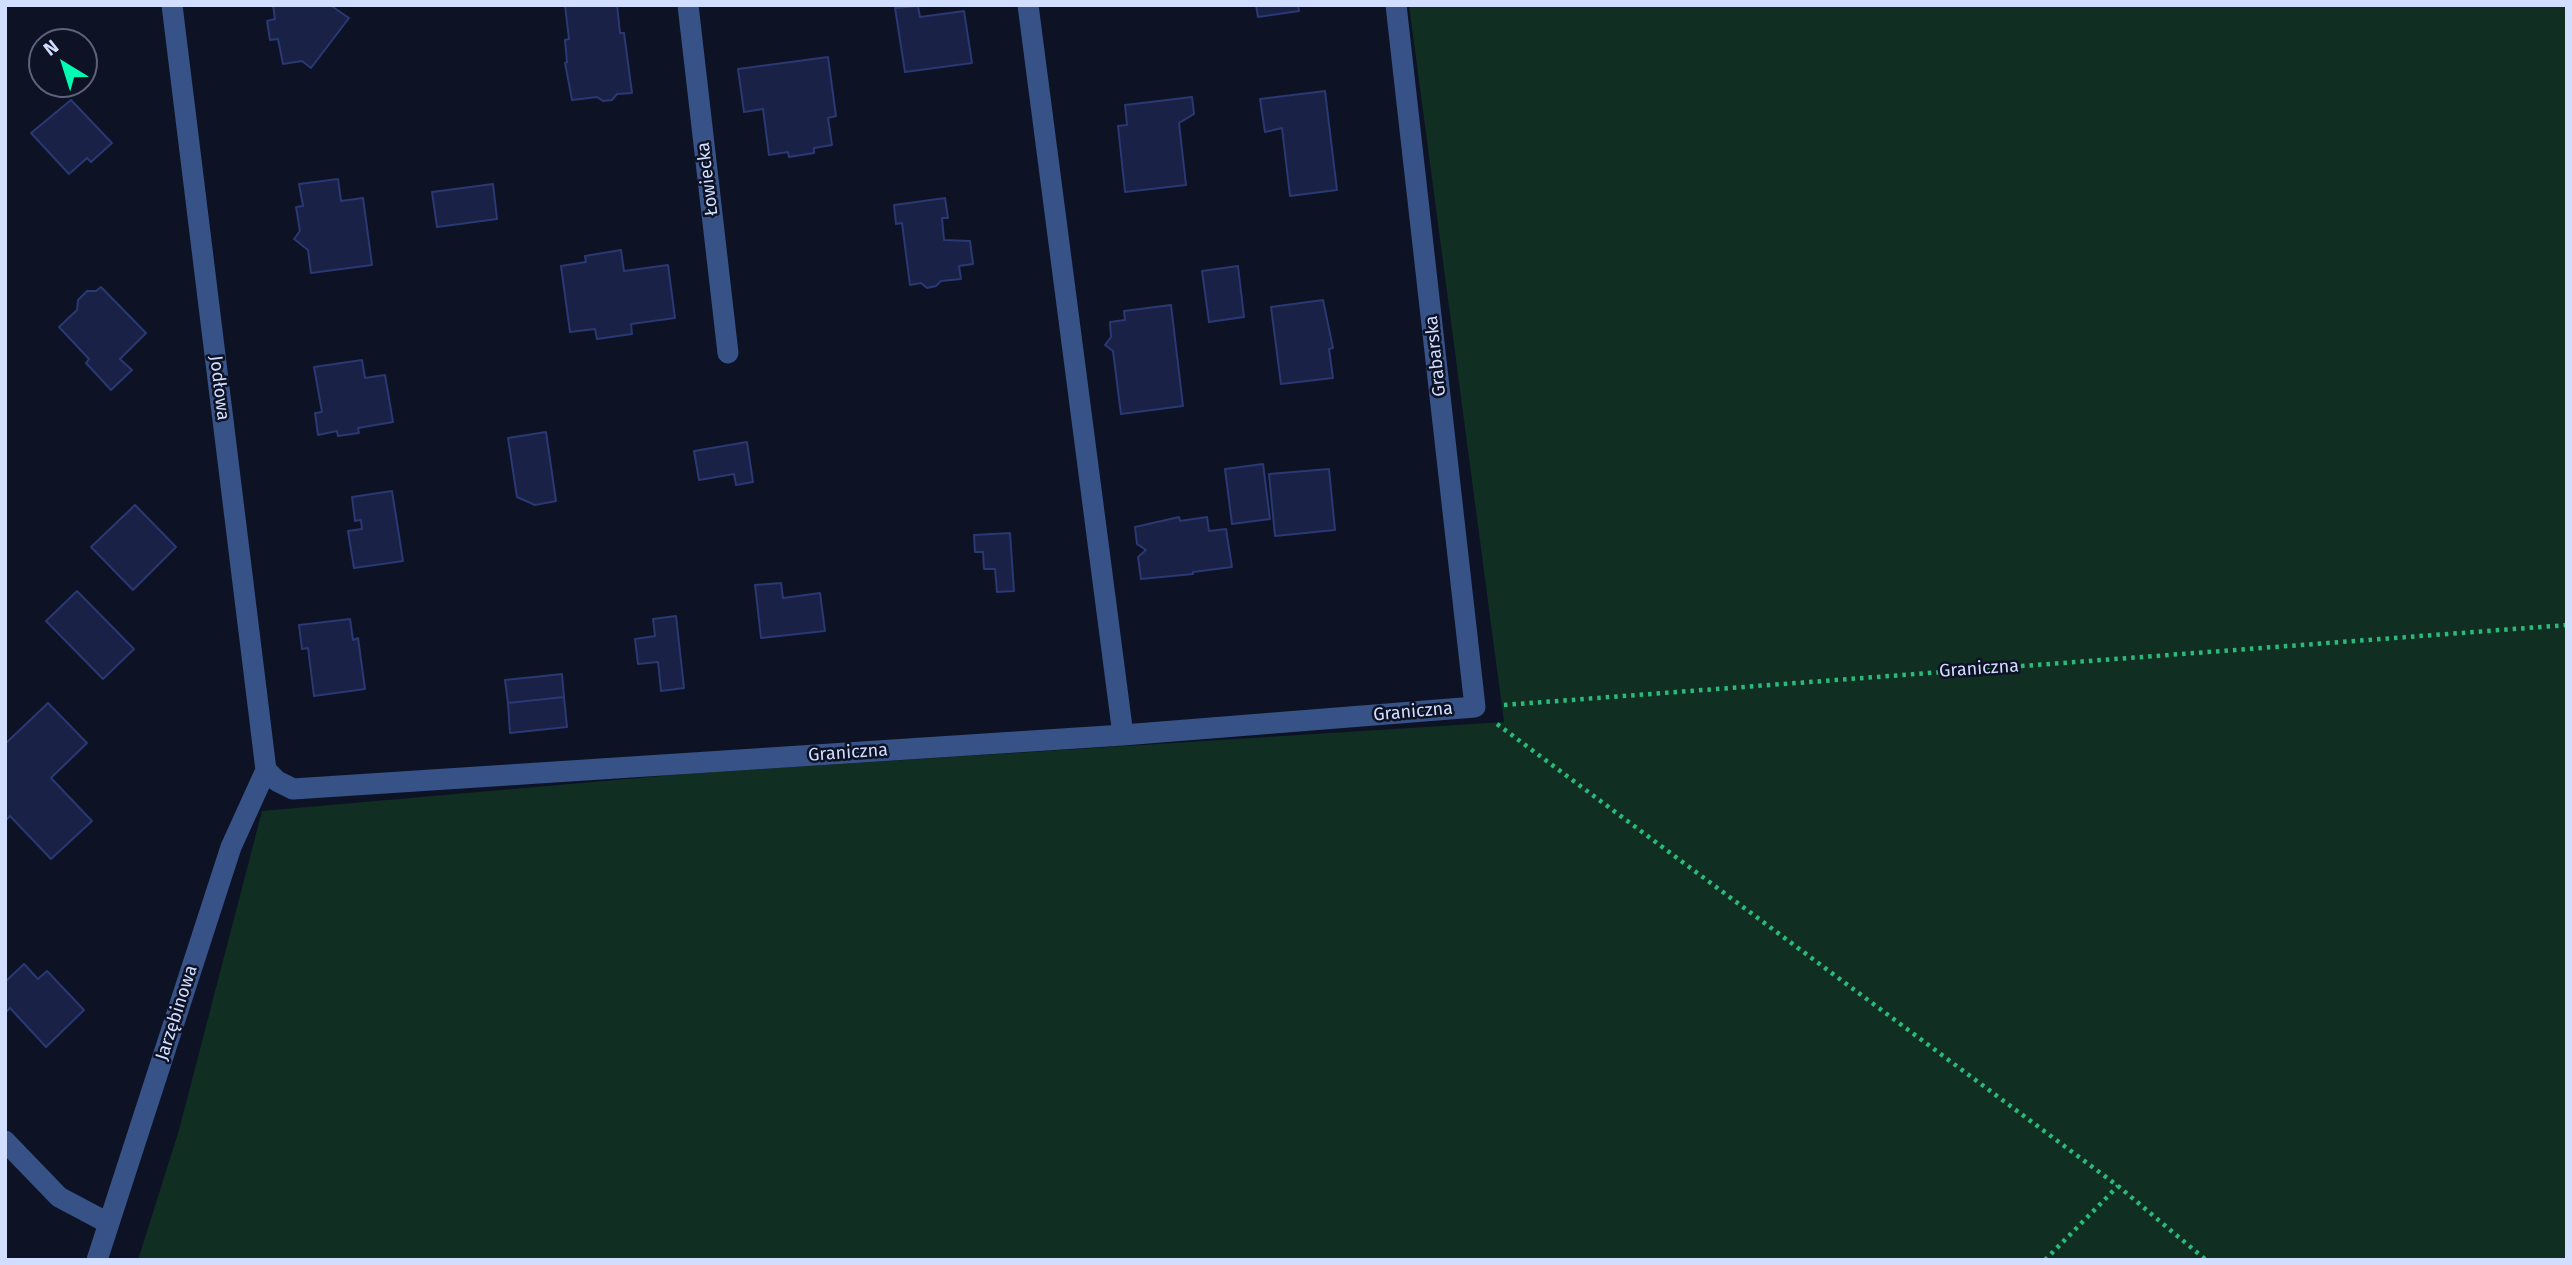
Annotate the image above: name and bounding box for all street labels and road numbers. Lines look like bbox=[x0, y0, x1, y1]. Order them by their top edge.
street label: Łowiecka bbox=[693, 141, 723, 217]
street label: Grabarska bbox=[1421, 314, 1451, 398]
street label: Jodłowa bbox=[204, 354, 234, 422]
street label: Graniczna bbox=[1938, 655, 2020, 683]
street label: Graniczna bbox=[1372, 698, 1454, 726]
street label: Graniczna bbox=[807, 739, 889, 767]
street label: Jarzębinowa bbox=[151, 963, 203, 1063]

